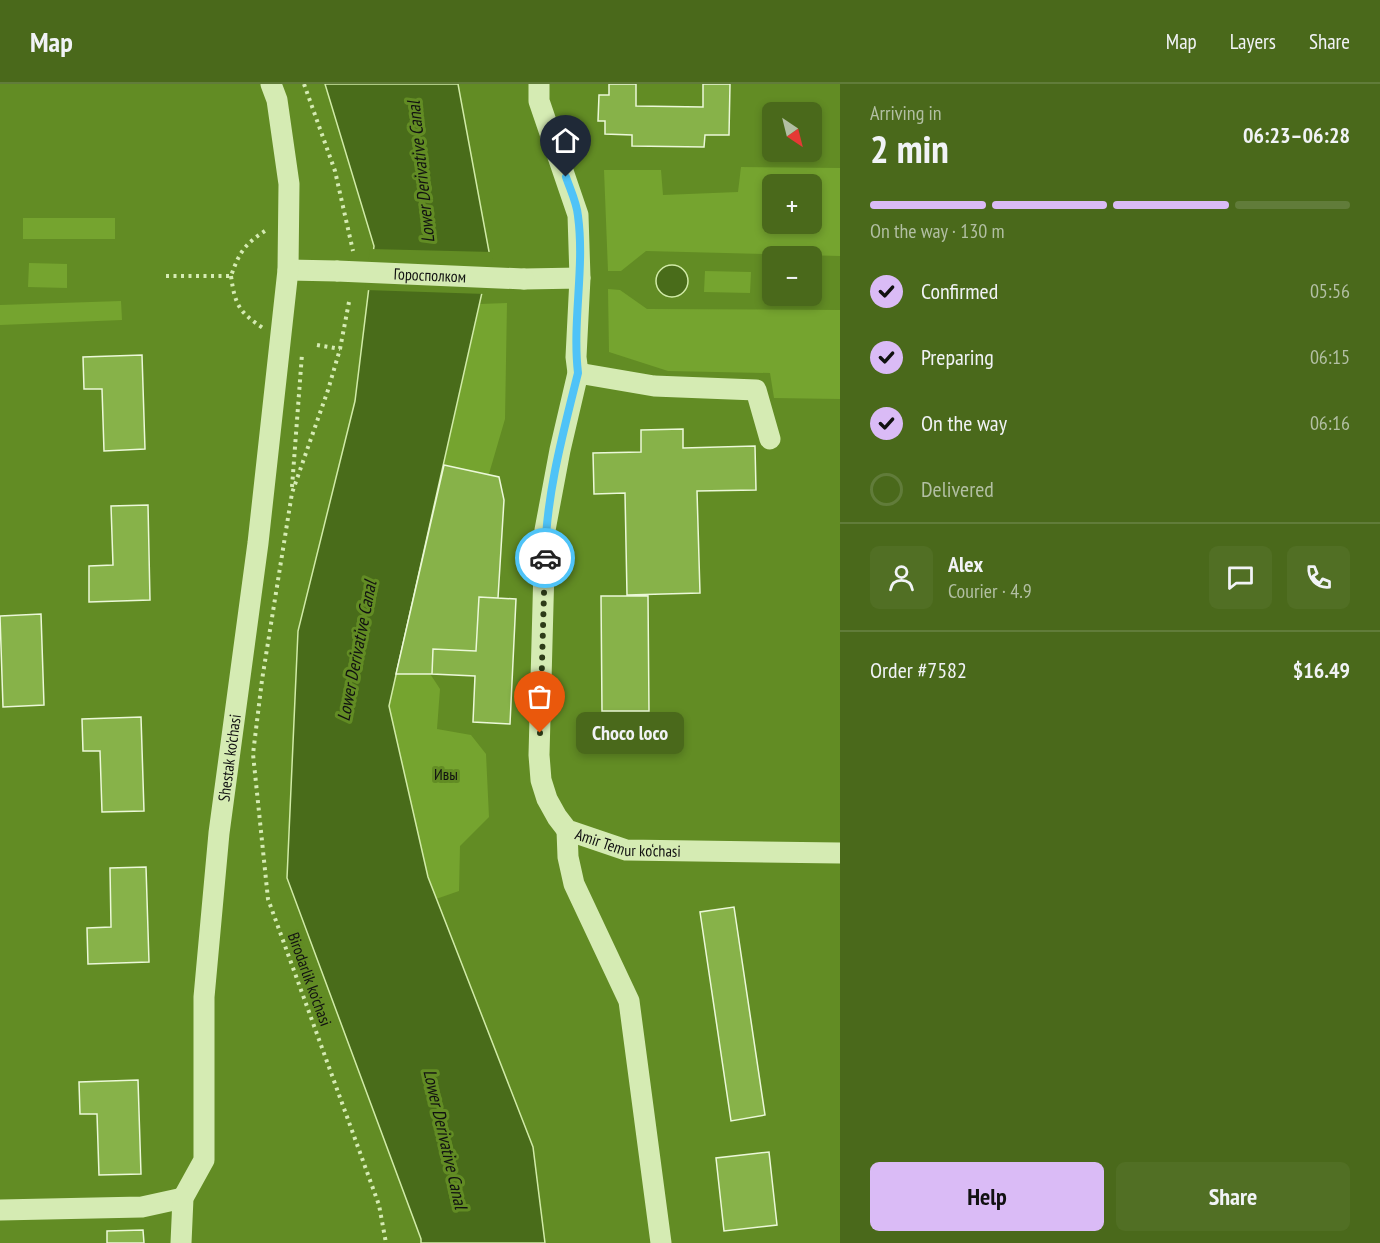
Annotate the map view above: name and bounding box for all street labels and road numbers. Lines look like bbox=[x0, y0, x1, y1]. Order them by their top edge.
street label: Горосполком bbox=[393, 263, 467, 287]
street label: Shestak ko'chasi bbox=[213, 713, 245, 803]
street label: Amir Temur ko‘chasi bbox=[573, 824, 681, 861]
street label: Birodarlik ko'chasi bbox=[284, 929, 336, 1029]

